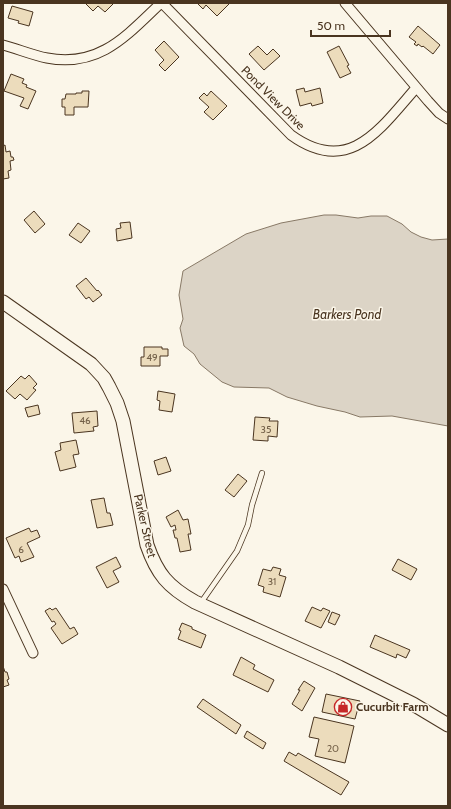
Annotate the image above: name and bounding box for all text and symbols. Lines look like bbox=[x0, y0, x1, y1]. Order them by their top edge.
scale bar bbox=[311, 12, 390, 38]
text: 50 m bbox=[317, 18, 345, 33]
street label: Pond View Drive bbox=[238, 63, 308, 133]
water label: Barkers Pond bbox=[313, 306, 381, 322]
house number: 49 bbox=[146, 351, 158, 364]
house number: 46 bbox=[79, 414, 91, 427]
house number: 35 bbox=[261, 423, 271, 436]
street label: Parker Street bbox=[131, 493, 160, 559]
house number: 6 bbox=[18, 543, 24, 556]
house number: 31 bbox=[268, 575, 276, 588]
shop icon: Cucurbit Farm bbox=[333, 697, 353, 717]
place label: Cucurbit Farm bbox=[356, 699, 429, 714]
house number: 20 bbox=[327, 742, 339, 755]

